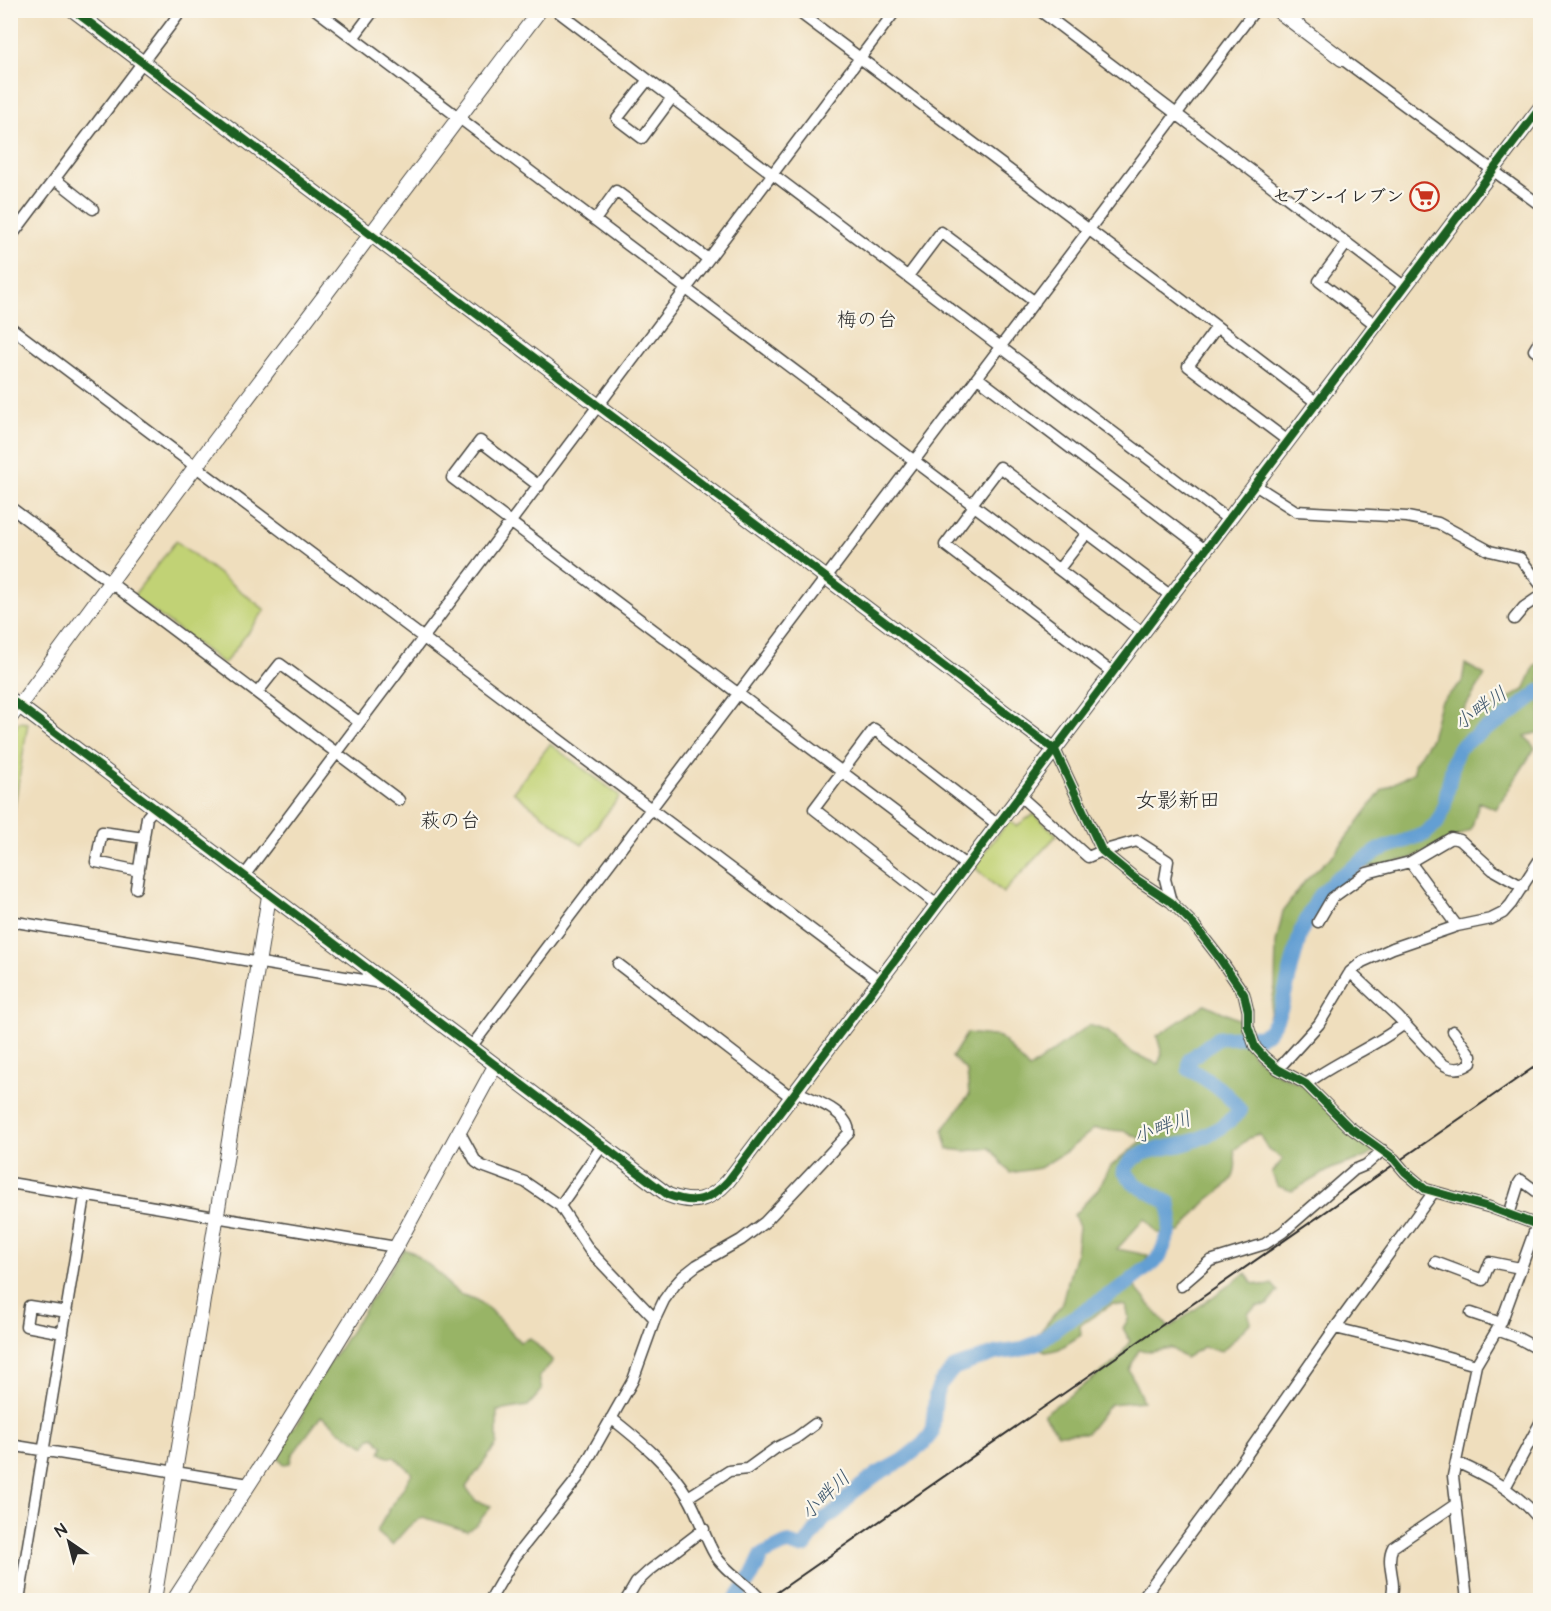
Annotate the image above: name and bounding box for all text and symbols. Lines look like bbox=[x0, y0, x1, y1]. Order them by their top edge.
supermarket icon: セブン-イレブン bbox=[1409, 180, 1441, 212]
place label: セブン-イレブン bbox=[1272, 184, 1404, 209]
district label: 梅の台 bbox=[837, 306, 897, 334]
water label: 小畔川 bbox=[1448, 680, 1513, 737]
district label: 女影新田 bbox=[1136, 786, 1220, 815]
district label: 萩の台 bbox=[420, 807, 480, 835]
water label: 小畔川 bbox=[1129, 1105, 1195, 1151]
water label: 小畔川 bbox=[794, 1465, 857, 1527]
north arrow bbox=[39, 1512, 99, 1572]
text: N bbox=[51, 1519, 71, 1542]

